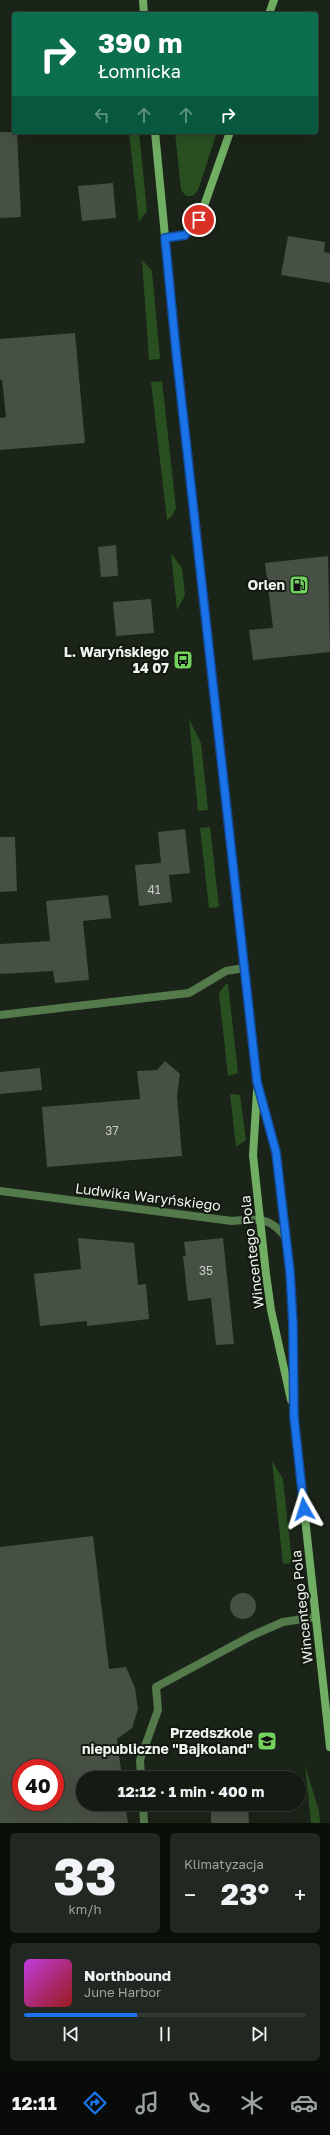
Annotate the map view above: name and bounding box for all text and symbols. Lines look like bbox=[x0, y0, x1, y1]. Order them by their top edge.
text: 390 m bbox=[98, 26, 183, 59]
icon: right bbox=[32, 28, 84, 80]
text: Łomnicka bbox=[98, 60, 181, 82]
icon: left bbox=[91, 104, 113, 126]
icon: ahead bbox=[133, 104, 155, 126]
icon: ahead bbox=[175, 104, 197, 126]
icon: right bbox=[217, 104, 239, 126]
pin bbox=[182, 203, 216, 237]
icon: arrive bbox=[188, 209, 210, 231]
fuel station icon: Orlen bbox=[288, 574, 310, 596]
place label: Orlen bbox=[247, 576, 285, 593]
place label: L. Waryńskiego 14 07 bbox=[64, 643, 169, 676]
bus stop icon: L. Waryńskiego 14 07 bbox=[172, 649, 194, 671]
house number: 41 bbox=[147, 882, 161, 897]
house number: 37 bbox=[105, 1123, 119, 1138]
street label: Ludwika Waryńskiego bbox=[74, 1179, 222, 1214]
street label: Wincentego Pola bbox=[236, 1194, 267, 1310]
house number: 35 bbox=[199, 1263, 213, 1278]
position arrow bbox=[283, 1488, 325, 1530]
street label: Wincentego Pola bbox=[287, 1549, 316, 1665]
place label: Przedszkole niepubliczne "Bajkoland" bbox=[82, 1724, 253, 1757]
school or university icon: Przedszkole niepubliczne "Bajkoland" bbox=[256, 1730, 278, 1752]
speed limit sign: 40 bbox=[12, 1759, 64, 1811]
text: 12:12 · 1 min · 400 m bbox=[118, 1782, 264, 1800]
text: 33 bbox=[53, 1844, 117, 1906]
text: Klimatyzacja bbox=[184, 1856, 264, 1872]
text: 23° bbox=[221, 1876, 269, 1912]
text: − bbox=[184, 1881, 196, 1908]
text: + bbox=[294, 1881, 306, 1908]
text: km/h bbox=[68, 1901, 102, 1917]
text: Northbound bbox=[84, 1966, 171, 1984]
text: June Harbor bbox=[84, 1984, 161, 2000]
icon: previous bbox=[60, 2023, 82, 2045]
icon: pause bbox=[154, 2023, 176, 2045]
icon: next bbox=[248, 2023, 270, 2045]
icon: directions bbox=[81, 2089, 109, 2117]
icon: music bbox=[133, 2089, 161, 2117]
icon: phone bbox=[185, 2089, 213, 2117]
icon: climate bbox=[238, 2089, 266, 2117]
icon: car bbox=[290, 2089, 318, 2117]
text: 12:11 bbox=[12, 2092, 57, 2114]

